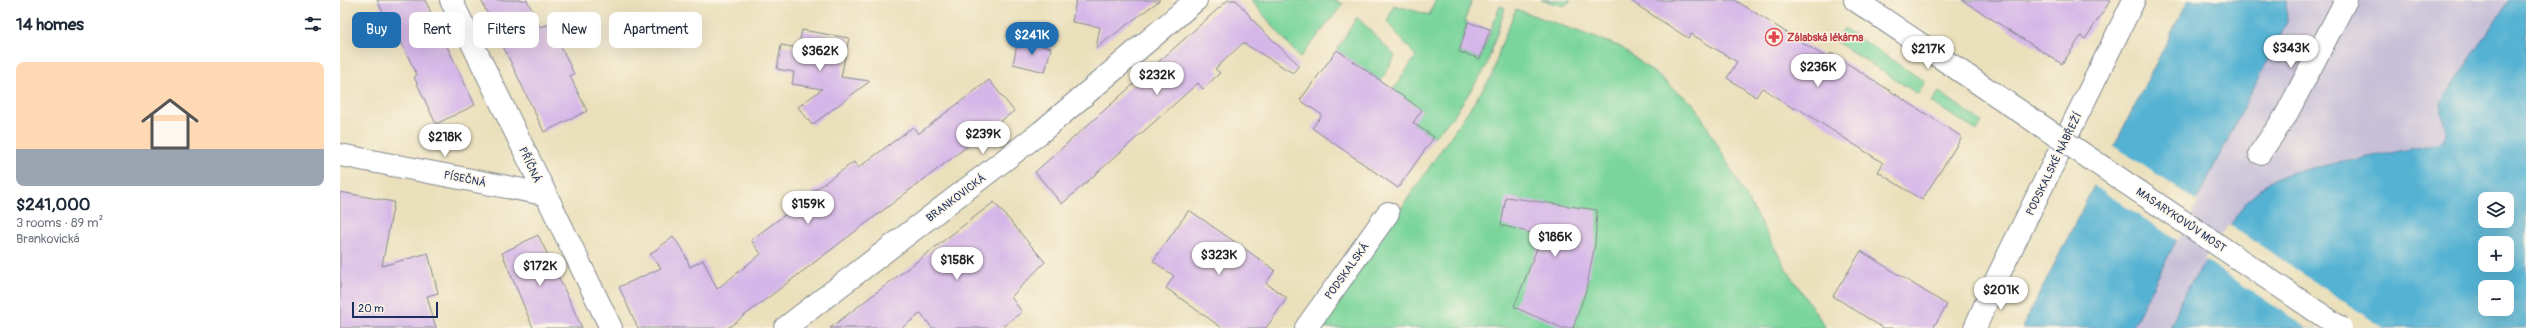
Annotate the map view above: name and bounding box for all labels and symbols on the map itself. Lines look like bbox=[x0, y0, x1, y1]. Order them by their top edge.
pin: $241K bbox=[1004, 22, 1060, 56]
pharmacy icon: Zálabská lékárna bbox=[1764, 27, 1784, 47]
place label: Zálabská lékárna bbox=[1787, 31, 1863, 44]
pin: $343K bbox=[2263, 35, 2319, 69]
pin: $217K bbox=[1900, 36, 1956, 70]
pin: $362K bbox=[792, 38, 848, 72]
pin: $236K bbox=[1790, 54, 1846, 88]
pin: $232K bbox=[1129, 62, 1185, 96]
street label: PODSKALSKÉ NÁBŘEŽÍ bbox=[2023, 110, 2085, 217]
pin: $239K bbox=[955, 121, 1011, 155]
pin: $218K bbox=[417, 124, 473, 158]
street label: PŘÍČNÁ bbox=[516, 145, 544, 185]
street label: PÍSEČNÁ bbox=[443, 169, 487, 189]
street label: BRANKOVICKÁ bbox=[924, 171, 988, 225]
street label: MASARYKOVŮV MOST bbox=[2134, 185, 2228, 255]
pin: $159K bbox=[780, 191, 836, 225]
pin: $186K bbox=[1527, 224, 1583, 258]
street label: PODSKALSKÁ bbox=[1322, 240, 1372, 302]
pin: $323K bbox=[1191, 242, 1247, 276]
pin: $158K bbox=[929, 247, 985, 281]
pin: $172K bbox=[512, 253, 568, 287]
pin: $201K bbox=[1973, 277, 2029, 311]
scale bar bbox=[352, 300, 438, 319]

